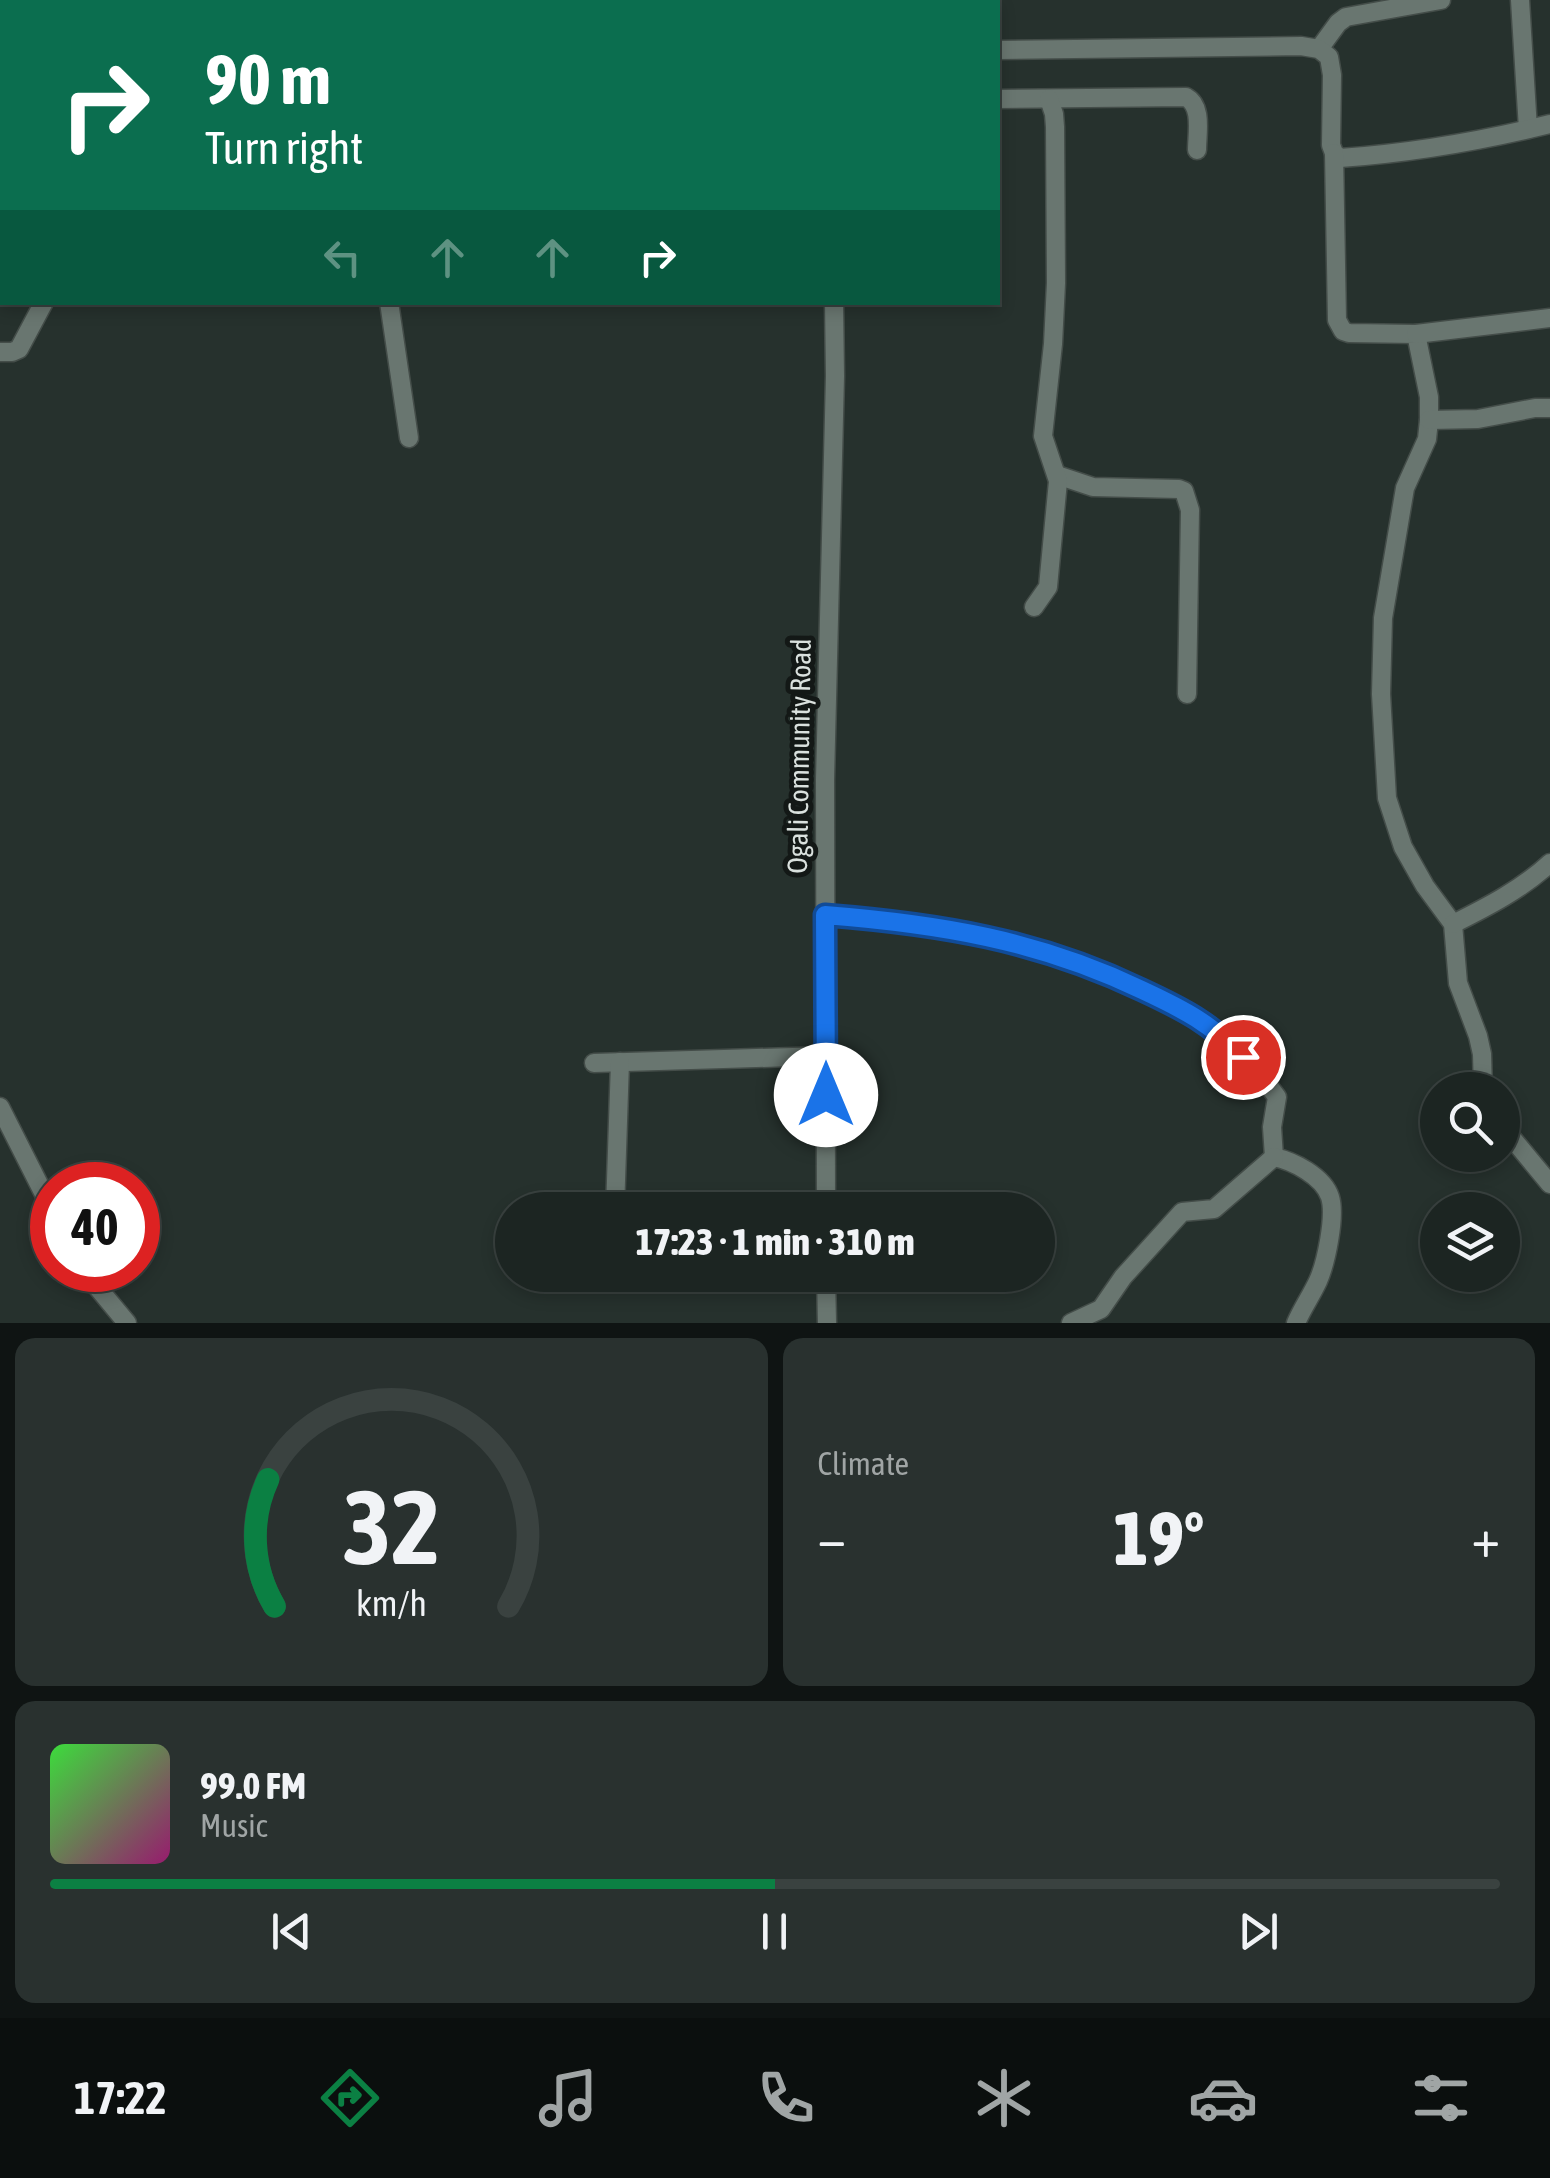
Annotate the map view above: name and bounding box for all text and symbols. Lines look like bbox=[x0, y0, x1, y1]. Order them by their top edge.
text: 90 m bbox=[205, 39, 331, 119]
icon: right bbox=[40, 40, 170, 170]
text: Turn right bbox=[205, 122, 363, 174]
icon: left bbox=[315, 230, 370, 285]
icon: ahead bbox=[420, 230, 475, 285]
icon: ahead bbox=[525, 230, 580, 285]
icon: right bbox=[630, 230, 685, 285]
street label: Ogali Community Road bbox=[781, 638, 817, 874]
pin bbox=[1201, 1015, 1286, 1100]
icon: arrive bbox=[1216, 1030, 1271, 1085]
position arrow bbox=[774, 1043, 878, 1147]
map controls bbox=[1420, 1072, 1520, 1292]
button: search bbox=[1420, 1072, 1520, 1172]
speed limit sign: 40 bbox=[30, 1162, 160, 1292]
button: layers bbox=[1420, 1192, 1520, 1292]
text: 17:23 · 1 min · 310 m bbox=[635, 1220, 915, 1263]
text: Climate bbox=[818, 1445, 909, 1482]
text: 32 bbox=[342, 1467, 440, 1586]
text: 19° bbox=[1113, 1495, 1204, 1581]
text: − bbox=[818, 1506, 846, 1569]
text: + bbox=[1471, 1506, 1500, 1569]
text: km/h bbox=[356, 1583, 427, 1624]
text: 99.0 FM bbox=[200, 1764, 306, 1807]
text: Music bbox=[200, 1807, 267, 1844]
icon: previous bbox=[264, 1904, 319, 1959]
icon: pause bbox=[747, 1904, 802, 1959]
icon: next bbox=[1231, 1904, 1286, 1959]
icon: directions bbox=[315, 2063, 385, 2133]
icon: music bbox=[533, 2063, 603, 2133]
icon: phone bbox=[751, 2063, 821, 2133]
icon: climate bbox=[969, 2063, 1039, 2133]
icon: car bbox=[1188, 2063, 1258, 2133]
icon: filters bbox=[1406, 2063, 1476, 2133]
text: 17:22 bbox=[74, 2072, 167, 2124]

